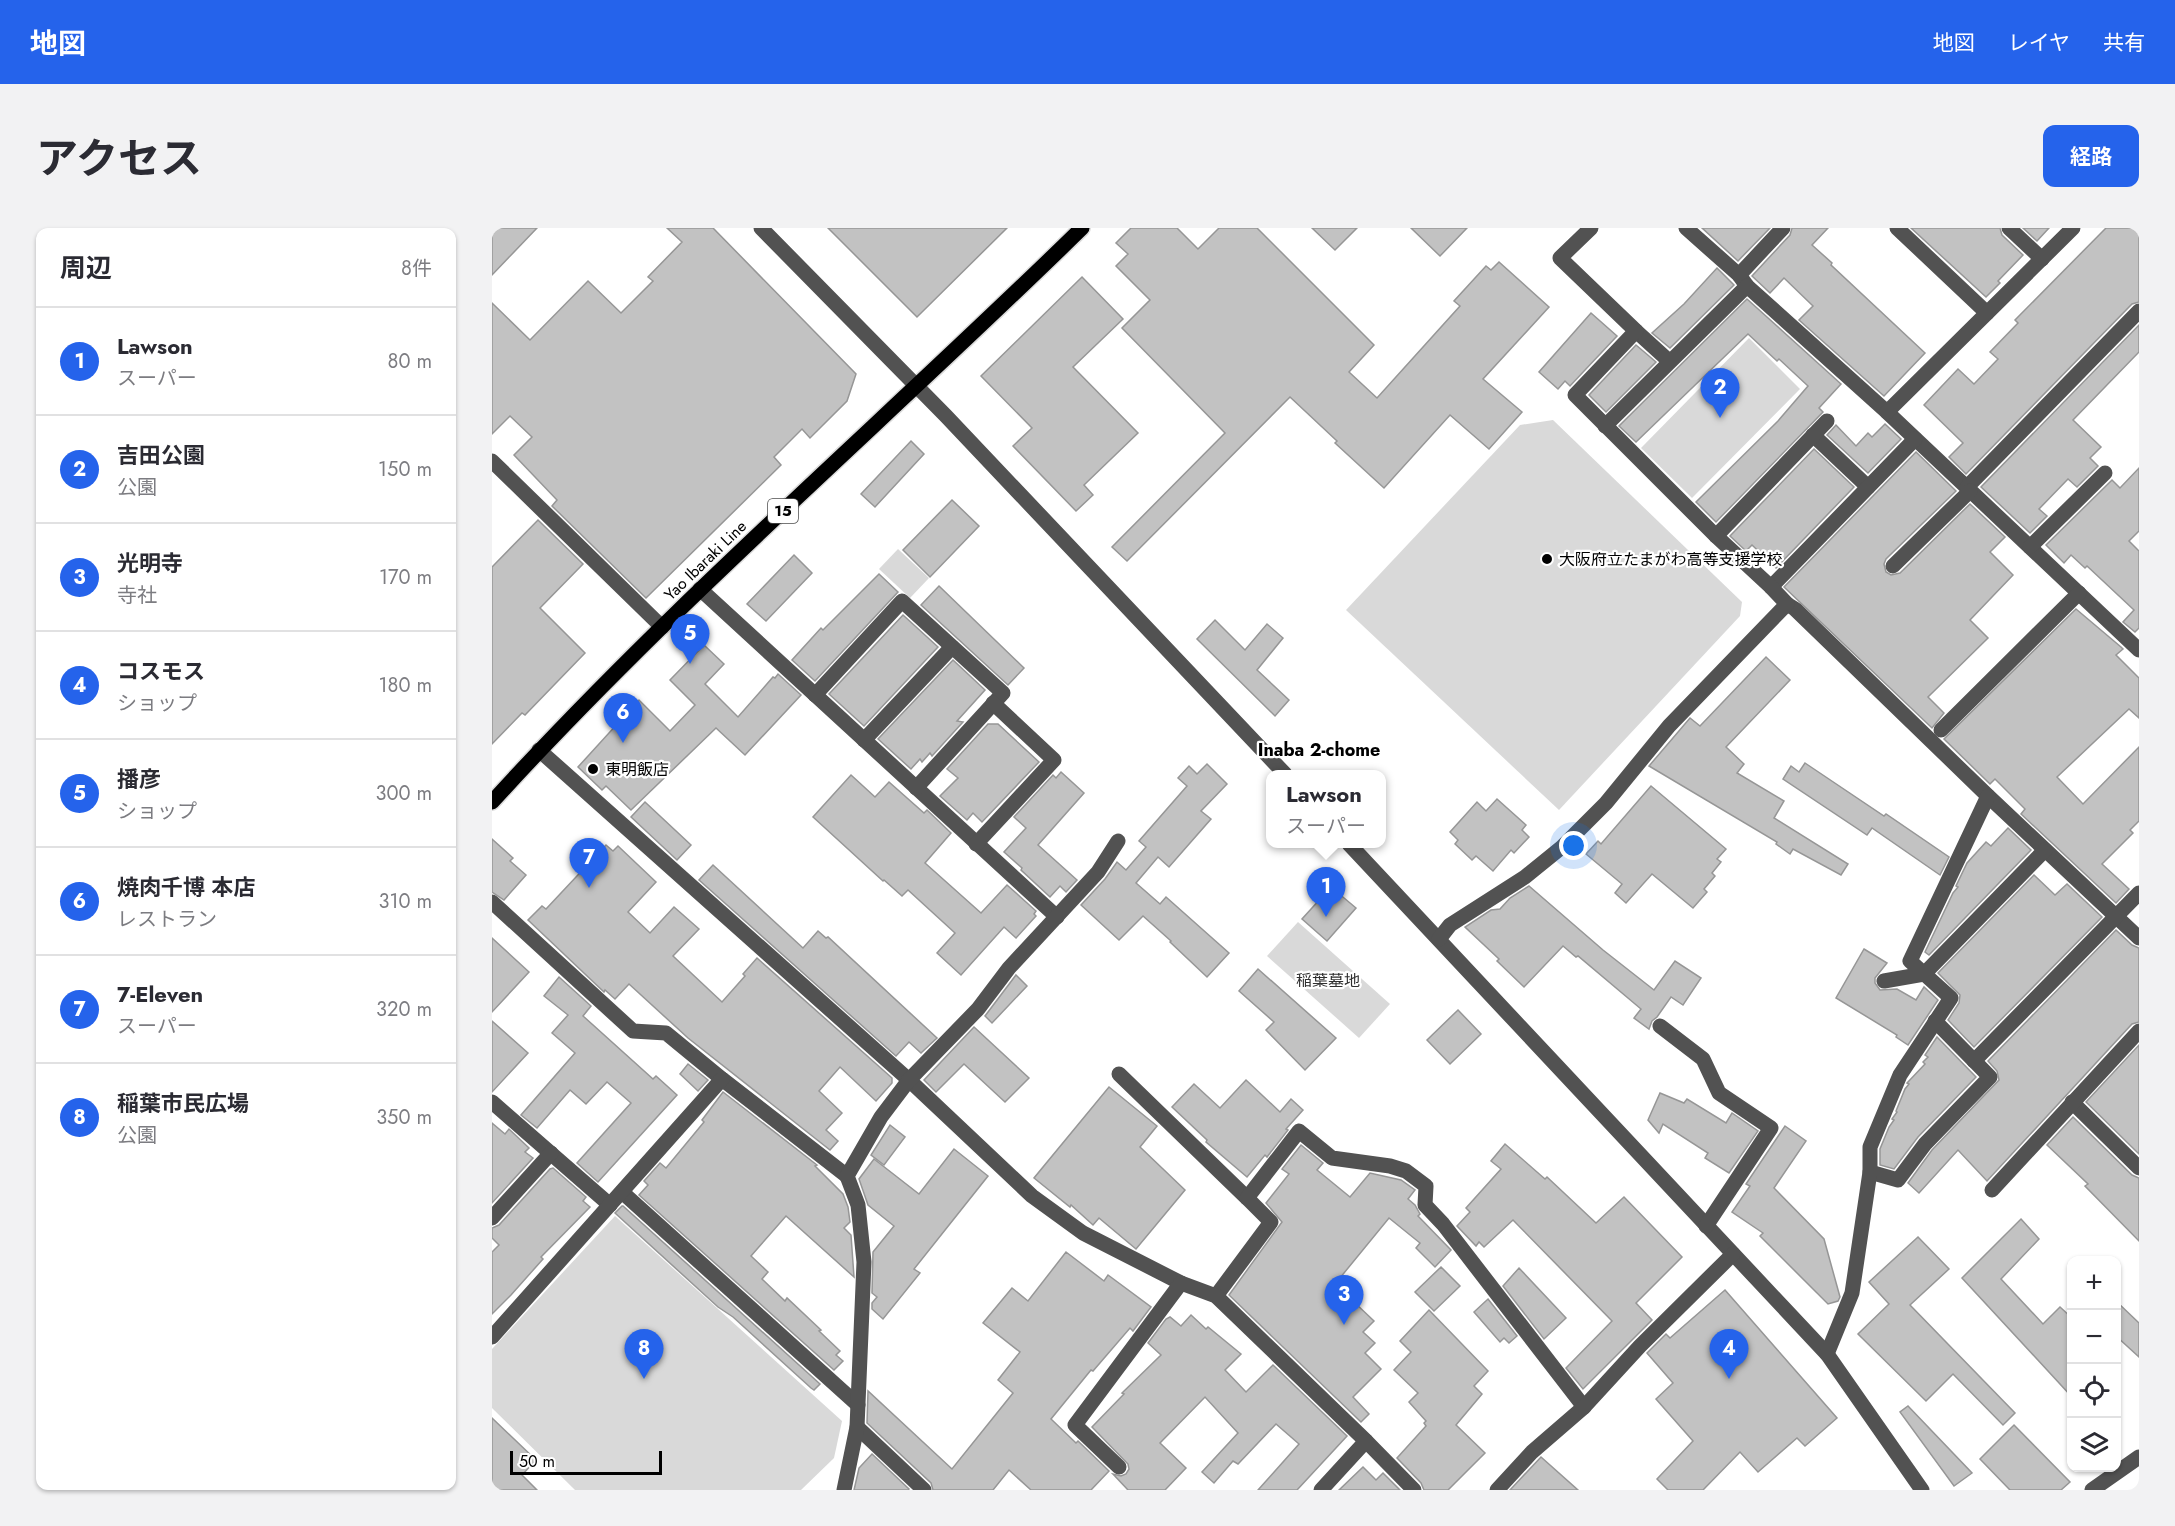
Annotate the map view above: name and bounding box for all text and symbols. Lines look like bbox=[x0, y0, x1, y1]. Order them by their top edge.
text: 地図 bbox=[30, 23, 86, 64]
text: 地図 bbox=[1933, 28, 1975, 58]
text: レイヤ bbox=[2008, 28, 2070, 58]
text: 共有 bbox=[2103, 28, 2145, 58]
button: 経路 bbox=[2043, 125, 2139, 187]
text: アクセス bbox=[36, 128, 202, 189]
text: 周辺 bbox=[60, 249, 112, 287]
text: 8件 bbox=[401, 254, 432, 283]
text: Lawson bbox=[117, 330, 193, 362]
text: 1 bbox=[74, 347, 85, 376]
text: 80 m bbox=[387, 347, 432, 376]
text: スーパー bbox=[117, 364, 197, 393]
pin: 2 bbox=[1700, 368, 1740, 418]
text: 吉田公園 bbox=[117, 439, 205, 471]
text: 2 bbox=[73, 455, 86, 484]
text: 150 m bbox=[378, 455, 432, 484]
text: 公園 bbox=[117, 473, 157, 502]
road number: 15 bbox=[768, 499, 798, 523]
street label: Yao Ibaraki Line bbox=[659, 515, 752, 606]
text: 光明寺 bbox=[117, 547, 183, 579]
place label: 大阪府立たまがわ高等支援学校 bbox=[1559, 548, 1783, 571]
marker: 大阪府立たまがわ高等支援学校 bbox=[1540, 552, 1554, 566]
text: 3 bbox=[73, 563, 86, 592]
text: 170 m bbox=[379, 563, 432, 592]
text: 寺社 bbox=[117, 581, 157, 610]
pin: 5 bbox=[670, 614, 710, 664]
text: コスモス bbox=[117, 655, 205, 687]
text: 4 bbox=[73, 671, 86, 700]
text: 180 m bbox=[378, 671, 432, 700]
text: ショップ bbox=[117, 689, 197, 718]
pin: 6 bbox=[604, 694, 642, 743]
district label: Inaba 2-chome bbox=[1258, 737, 1380, 763]
place label: 東明飯店 bbox=[605, 758, 669, 781]
marker: 東明飯店 bbox=[586, 762, 600, 776]
text: 播彦 bbox=[117, 763, 161, 795]
popup bbox=[1266, 770, 1386, 848]
text: Lawson bbox=[1286, 778, 1362, 810]
text: 5 bbox=[73, 779, 86, 808]
text: 300 m bbox=[375, 779, 432, 808]
text: ショップ bbox=[117, 797, 197, 826]
text: スーパー bbox=[1286, 812, 1366, 841]
your location bbox=[1559, 831, 1588, 860]
pin: 7 bbox=[570, 838, 608, 888]
pin: 1 bbox=[1306, 868, 1346, 917]
text: 焼肉千博 本店 bbox=[117, 871, 256, 903]
text: 6 bbox=[73, 887, 86, 916]
text: 310 m bbox=[378, 887, 432, 916]
text: レストラン bbox=[117, 905, 217, 934]
park label: 稲葉墓地 bbox=[1296, 969, 1360, 992]
text: 7-Eleven bbox=[117, 978, 203, 1010]
text: 7 bbox=[73, 995, 86, 1024]
text: 320 m bbox=[376, 995, 432, 1024]
text: スーパー bbox=[117, 1012, 197, 1041]
text: 稲葉市民広場 bbox=[117, 1087, 249, 1119]
text: 8 bbox=[73, 1103, 86, 1132]
text: 350 m bbox=[376, 1103, 432, 1132]
text: 公園 bbox=[117, 1121, 157, 1150]
map controls bbox=[2067, 1256, 2121, 1472]
button: + bbox=[2067, 1256, 2121, 1310]
pin: 3 bbox=[1324, 1276, 1364, 1325]
button: − bbox=[2067, 1310, 2121, 1364]
pin: 8 bbox=[624, 1330, 664, 1379]
pin: 4 bbox=[1710, 1330, 1748, 1379]
button: locate bbox=[2067, 1364, 2121, 1418]
button: layers bbox=[2067, 1418, 2121, 1472]
scale bar bbox=[510, 1448, 662, 1476]
text: 50 m bbox=[519, 1450, 555, 1473]

